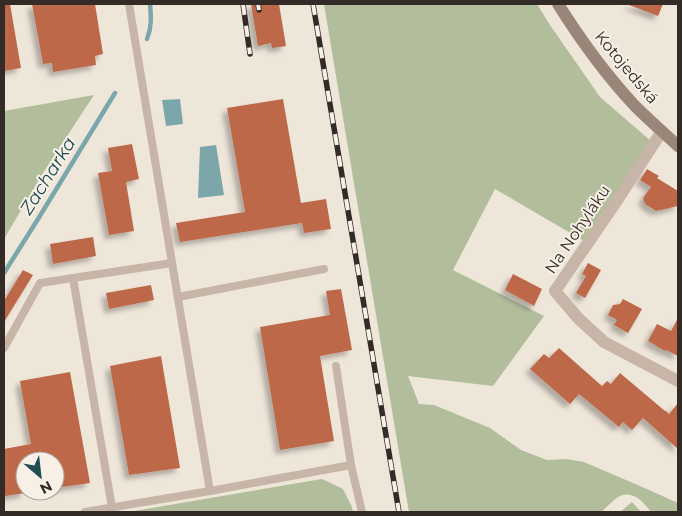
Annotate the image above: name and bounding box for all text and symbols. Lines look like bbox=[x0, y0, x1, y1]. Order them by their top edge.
street label: Kotojedská bbox=[591, 27, 662, 107]
water label: Zacharka bbox=[15, 133, 81, 220]
street label: Na Nohyláku bbox=[541, 181, 614, 277]
north arrow bbox=[15, 451, 65, 501]
text: N bbox=[37, 477, 55, 498]

